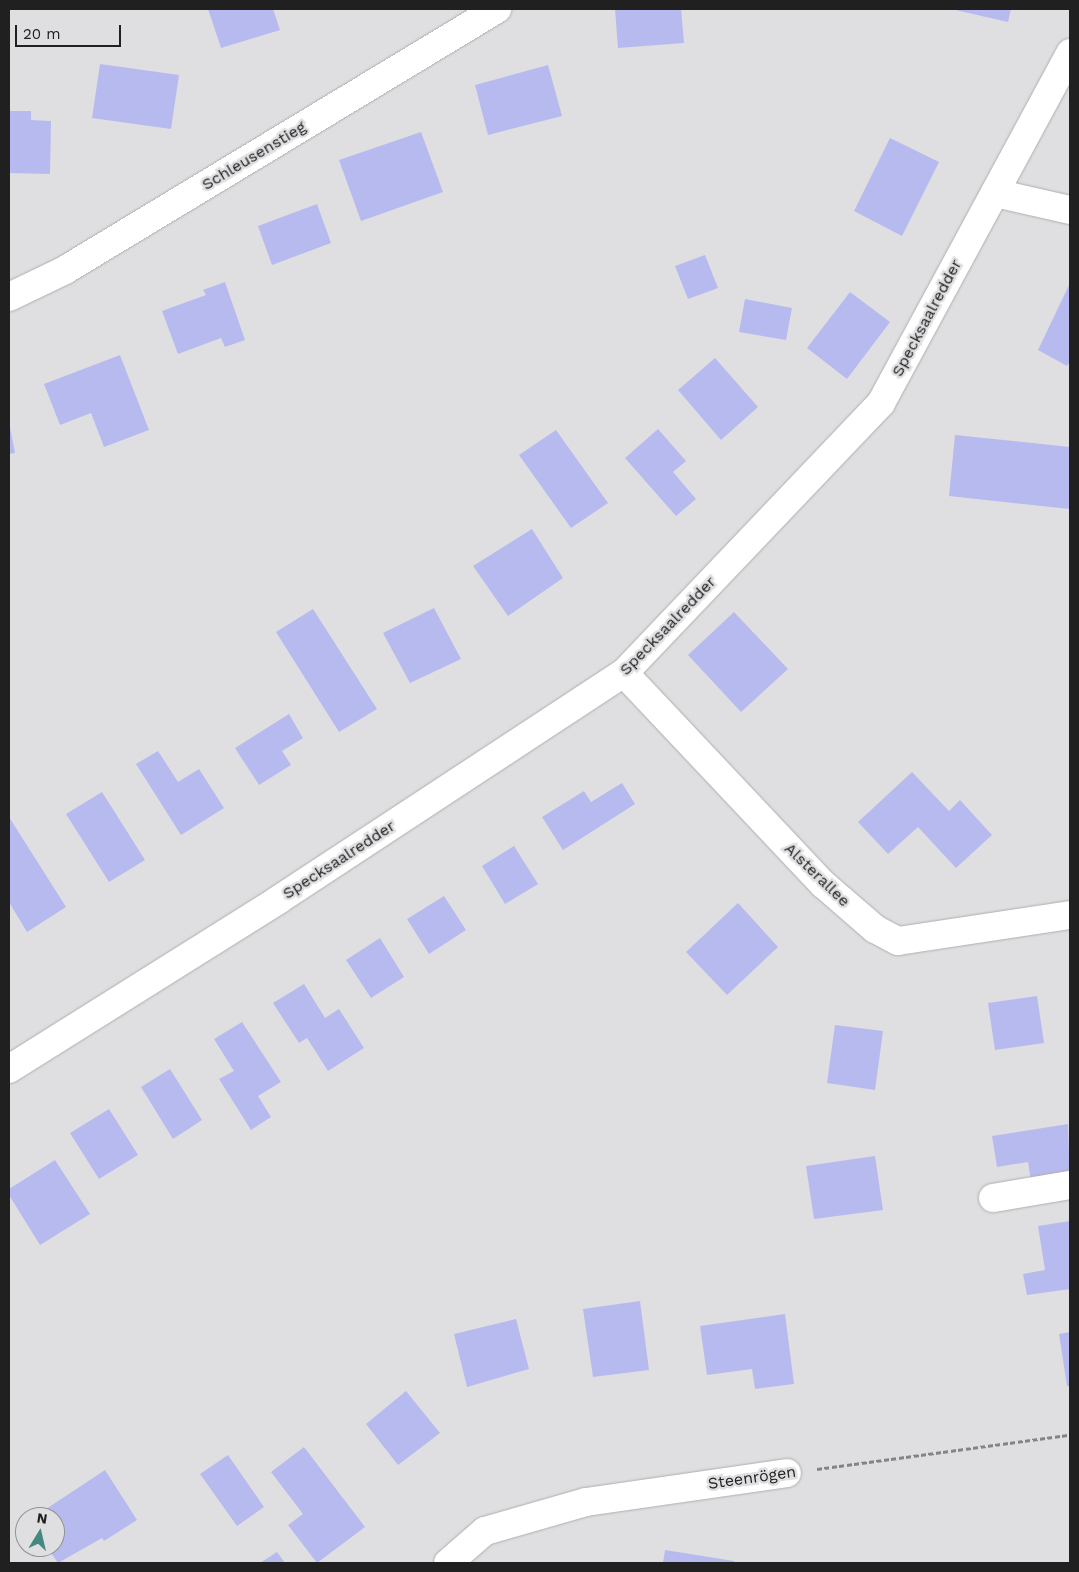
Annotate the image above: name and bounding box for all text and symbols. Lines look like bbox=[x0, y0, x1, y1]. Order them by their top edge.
scale bar bbox=[18, 15, 124, 47]
text: 20 m bbox=[23, 25, 61, 43]
street label: Schleusenstieg bbox=[199, 117, 309, 195]
street label: Specksaalredder bbox=[888, 256, 966, 380]
street label: Specksaalredder bbox=[616, 573, 720, 679]
street label: Specksaalredder bbox=[279, 817, 399, 903]
street label: Alsterallee bbox=[780, 839, 854, 911]
street label: Steenrögen bbox=[707, 1462, 797, 1494]
north arrow bbox=[15, 1507, 65, 1557]
text: N bbox=[36, 1509, 49, 1527]

